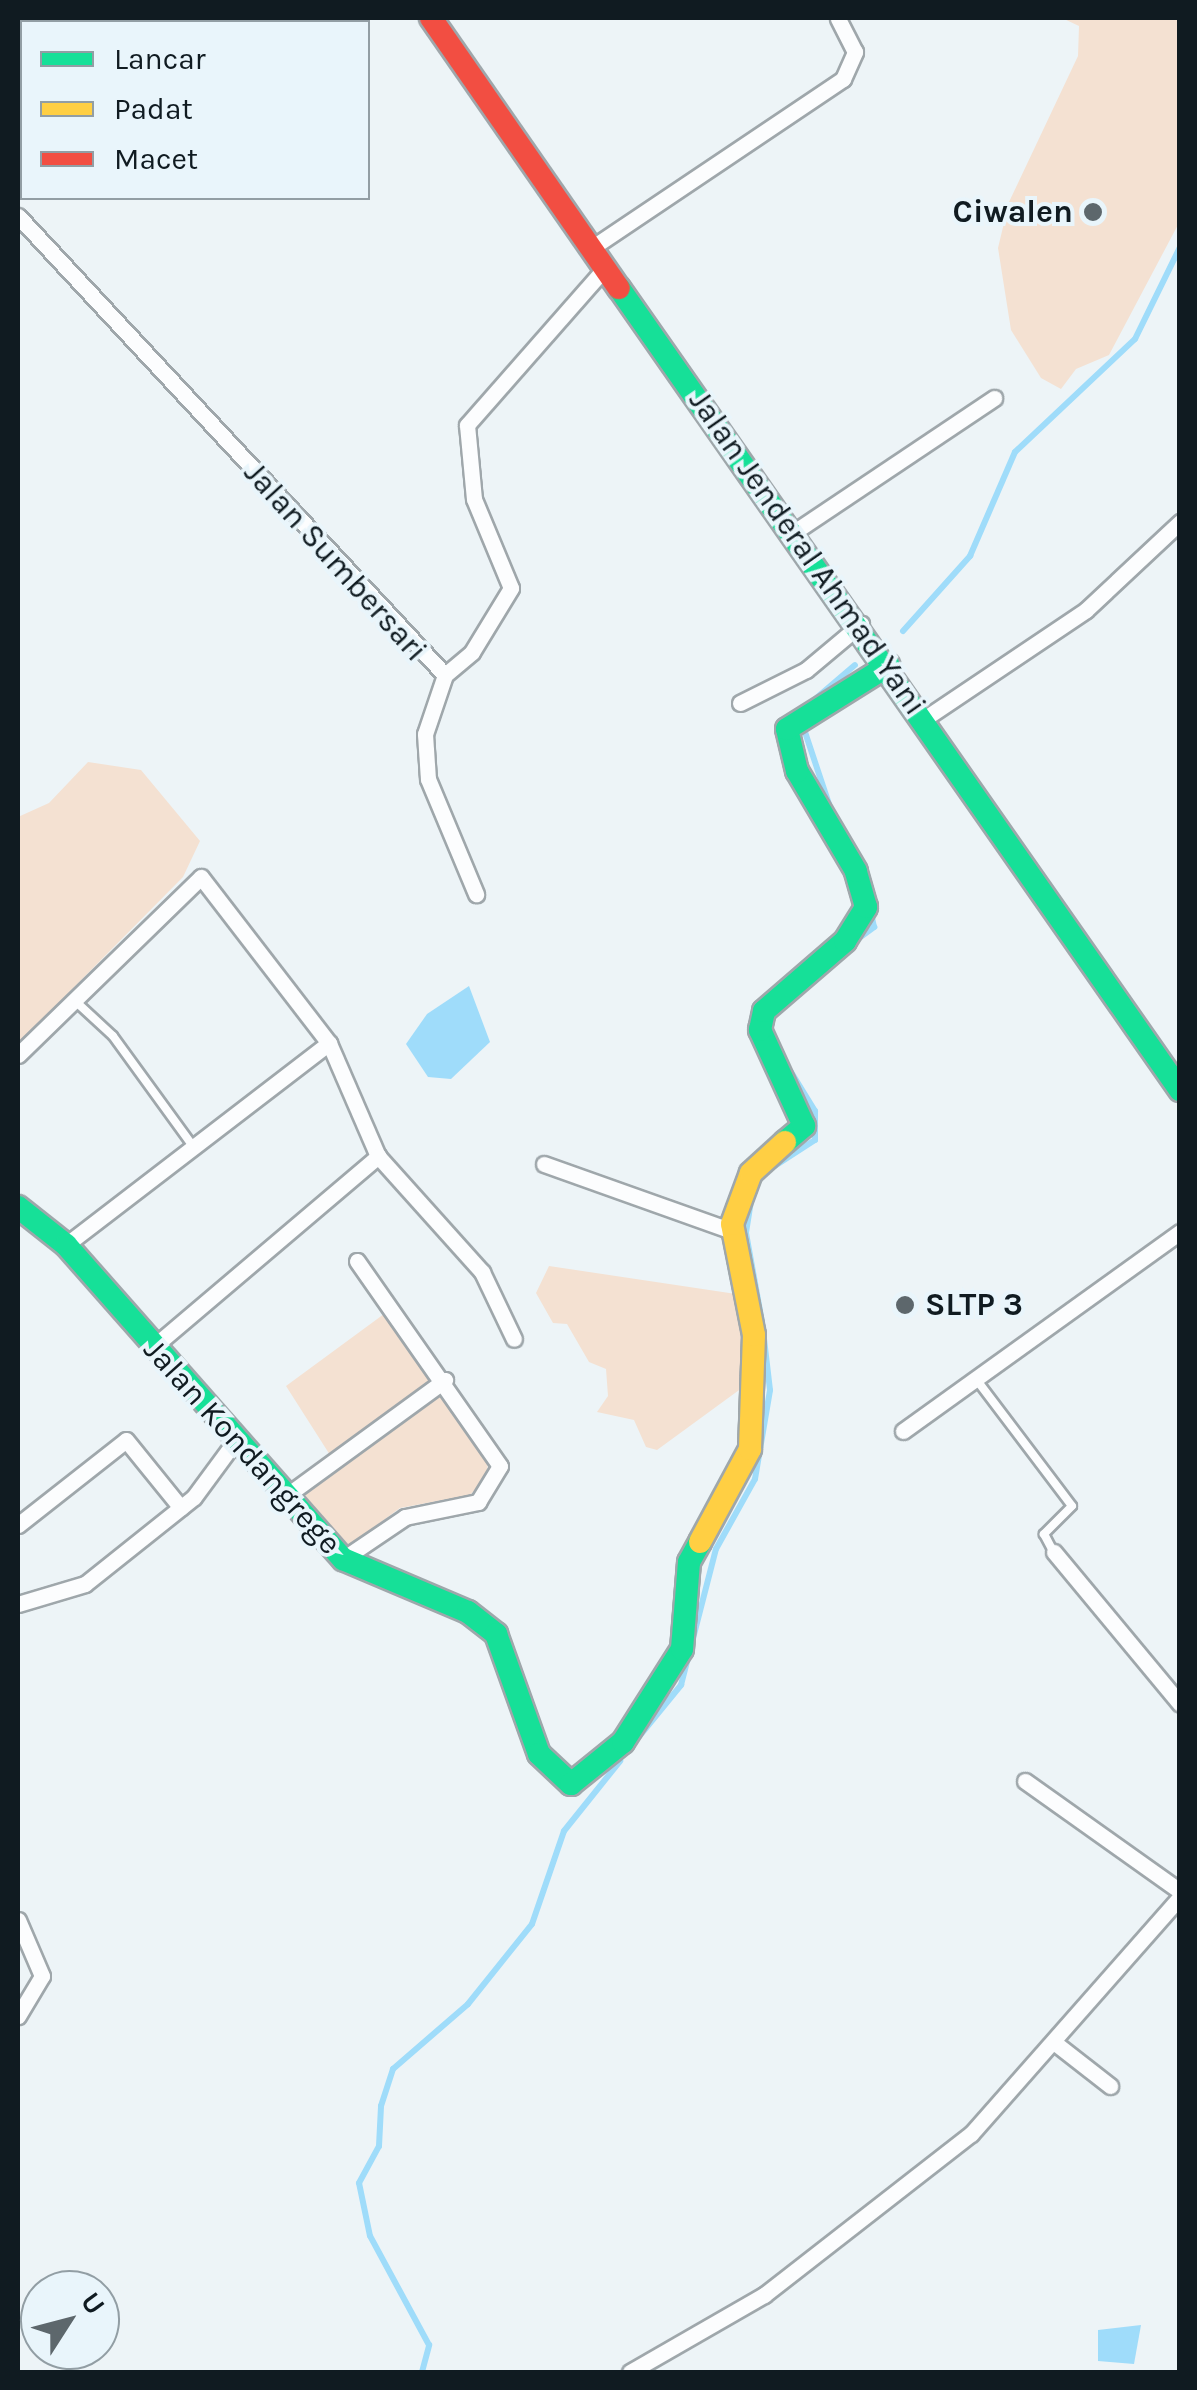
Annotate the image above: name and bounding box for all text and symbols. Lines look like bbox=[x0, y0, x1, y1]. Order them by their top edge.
legend bbox=[20, 20, 370, 200]
text: Lancar bbox=[114, 41, 206, 77]
text: Padat bbox=[114, 91, 193, 127]
text: Macet bbox=[114, 141, 198, 177]
place label: Ciwalen bbox=[953, 193, 1073, 231]
marker: Ciwalen bbox=[1082, 201, 1104, 223]
street label: Jalan Jenderal Ahmad Yani bbox=[680, 383, 934, 723]
street label: Jalan Sumbersari bbox=[235, 454, 435, 670]
place label: SLTP 3 bbox=[925, 1286, 1023, 1324]
marker: SLTP 3 bbox=[894, 1294, 916, 1316]
street label: Jalan Kondangrege bbox=[135, 1331, 349, 1563]
north arrow bbox=[20, 2270, 120, 2370]
text: U bbox=[74, 2286, 112, 2321]

